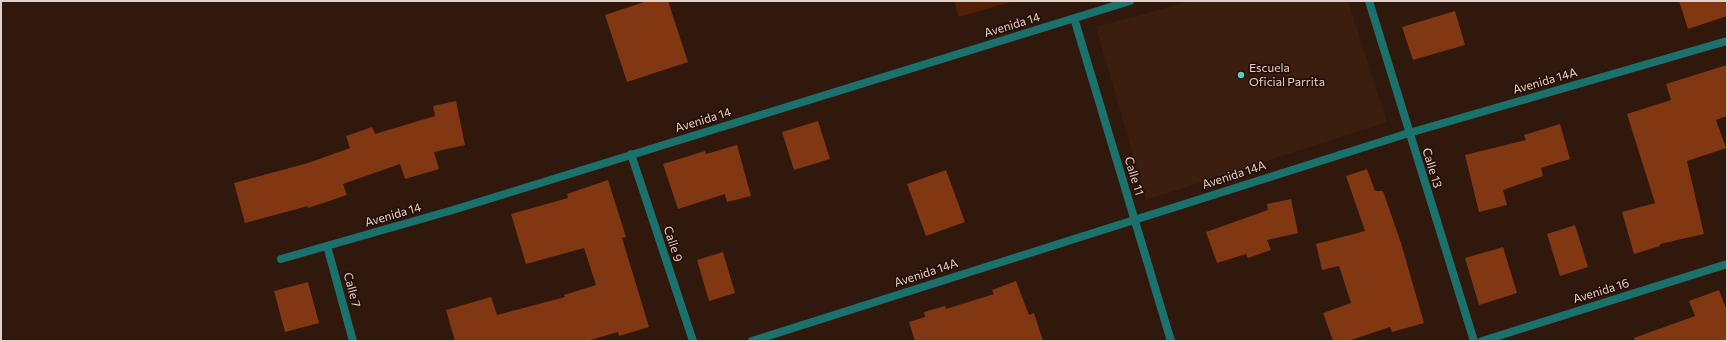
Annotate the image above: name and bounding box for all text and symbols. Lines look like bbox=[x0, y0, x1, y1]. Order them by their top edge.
street label: Avenida 14 bbox=[982, 10, 1042, 40]
place label: Escuela Oficial Parrita bbox=[1249, 61, 1325, 89]
street label: Avenida 14A bbox=[1511, 65, 1579, 97]
marker: Escuela Oficial Parrita bbox=[1236, 70, 1246, 80]
street label: Avenida 14 bbox=[673, 105, 733, 135]
street label: Calle 13 bbox=[1419, 146, 1445, 190]
street label: Calle 11 bbox=[1121, 155, 1147, 197]
street label: Avenida 14A bbox=[1200, 158, 1268, 192]
street label: Avenida 14 bbox=[363, 200, 423, 230]
street label: Calle 9 bbox=[661, 224, 685, 264]
street label: Avenida 14A bbox=[892, 256, 960, 290]
street label: Calle 7 bbox=[340, 271, 364, 309]
street label: Avenida 16 bbox=[1571, 276, 1631, 306]

